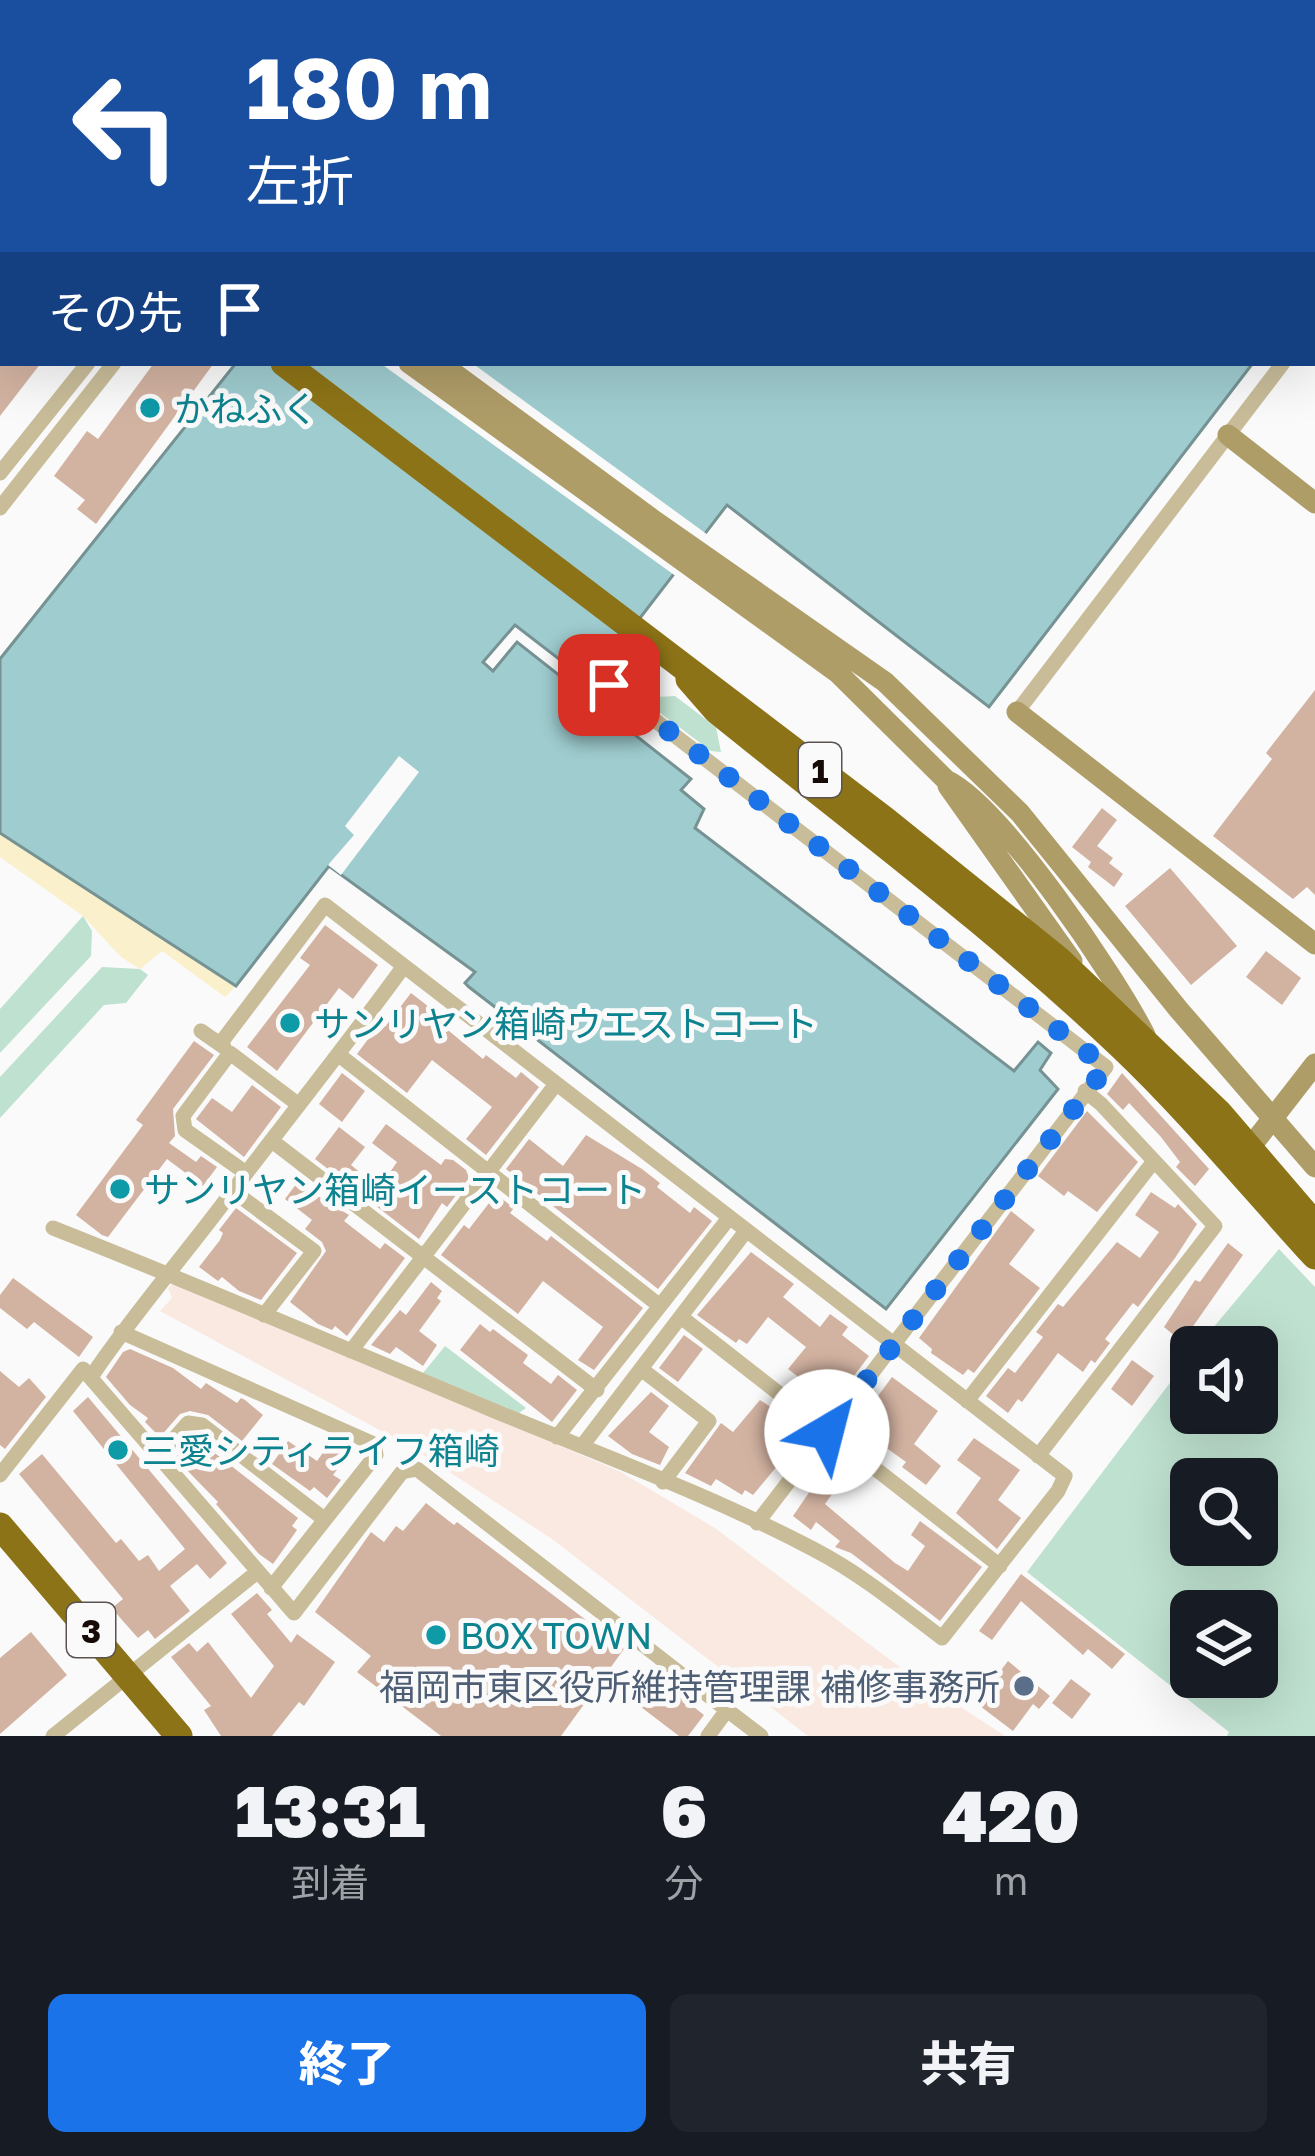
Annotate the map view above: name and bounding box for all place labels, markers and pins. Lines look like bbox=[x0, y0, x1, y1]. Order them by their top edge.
place label: かねふく bbox=[174, 387, 318, 430]
marker: かねふく bbox=[137, 395, 163, 421]
pin bbox=[558, 634, 660, 736]
place label: サンリヤン箱崎ウエストコート bbox=[314, 1002, 818, 1045]
marker: サンリヤン箱崎ウエストコート bbox=[277, 1010, 303, 1036]
place label: サンリヤン箱崎イーストコート bbox=[144, 1168, 646, 1211]
marker: サンリヤン箱崎イーストコート bbox=[107, 1176, 133, 1202]
place label: 三愛シティライフ箱崎 bbox=[142, 1429, 500, 1472]
marker: 三愛シティライフ箱崎 bbox=[105, 1437, 131, 1463]
place label: BOX TOWN bbox=[460, 1614, 652, 1657]
marker: BOX TOWN bbox=[423, 1622, 449, 1648]
place label: 福岡市東区役所維持管理課 補修事務所 bbox=[379, 1665, 1000, 1708]
marker: 福岡市東区役所維持管理課 補修事務所 bbox=[1011, 1673, 1037, 1699]

